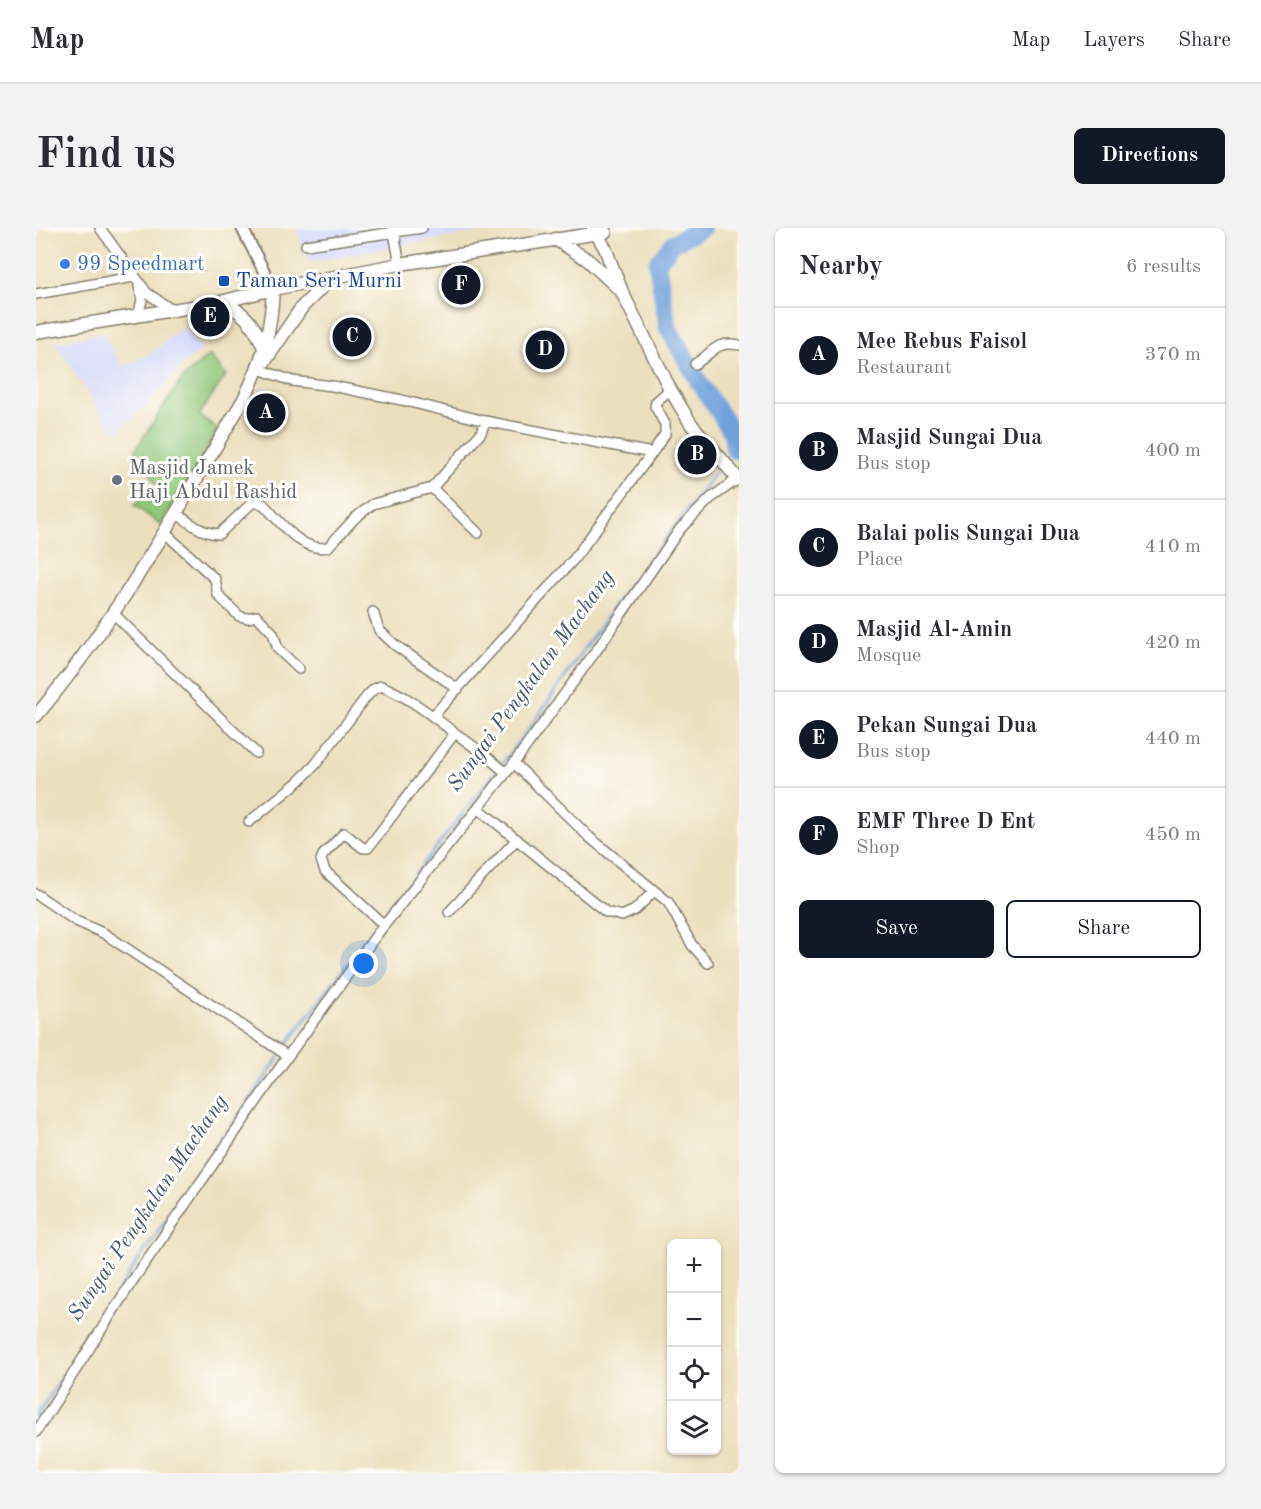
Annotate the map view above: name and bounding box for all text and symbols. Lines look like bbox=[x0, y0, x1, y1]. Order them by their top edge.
text: Map bbox=[30, 27, 84, 55]
text: Map bbox=[1011, 30, 1050, 51]
text: Layers bbox=[1083, 30, 1145, 51]
text: Share bbox=[1178, 30, 1231, 51]
button: Directions bbox=[1074, 128, 1225, 184]
text: Find us bbox=[36, 135, 175, 177]
place label: 99 Speedmart bbox=[77, 254, 204, 275]
text: Nearby bbox=[799, 254, 883, 280]
marker: 99 Speedmart bbox=[58, 257, 72, 271]
text: 6 results bbox=[1126, 257, 1201, 277]
pin: F bbox=[442, 262, 480, 308]
place label: Taman Seri Murni bbox=[236, 271, 402, 292]
marker: Taman Seri Murni bbox=[217, 274, 231, 288]
pin: E bbox=[190, 294, 230, 340]
pin: C bbox=[332, 314, 372, 360]
pin: D bbox=[526, 328, 564, 372]
text: Mee Rebus Faisol bbox=[856, 331, 1027, 353]
text: A bbox=[811, 345, 826, 365]
text: 370 m bbox=[1145, 345, 1201, 365]
text: Restaurant bbox=[856, 358, 952, 378]
pin: A bbox=[246, 390, 286, 435]
text: Masjid Sungai Dua bbox=[856, 427, 1042, 449]
pin: B bbox=[678, 432, 716, 478]
text: B bbox=[811, 441, 826, 461]
text: 400 m bbox=[1145, 441, 1201, 461]
text: Bus stop bbox=[856, 454, 931, 474]
place label: Masjid Jamek Haji Abdul Rashid bbox=[129, 458, 297, 503]
marker: Masjid Jamek Haji Abdul Rashid bbox=[110, 473, 124, 487]
text: Balai polis Sungai Dua bbox=[856, 523, 1080, 545]
text: C bbox=[812, 537, 825, 557]
text: 410 m bbox=[1145, 537, 1201, 557]
text: Place bbox=[856, 550, 903, 570]
water label: Sungai Pengkalan Machang bbox=[443, 566, 619, 796]
text: Masjid Al-Amin bbox=[856, 619, 1012, 641]
text: D bbox=[811, 633, 826, 653]
text: 420 m bbox=[1145, 633, 1201, 653]
text: Mosque bbox=[856, 646, 921, 666]
text: Pekan Sungai Dua bbox=[856, 715, 1037, 737]
text: E bbox=[812, 729, 825, 749]
text: 440 m bbox=[1145, 729, 1201, 749]
text: Bus stop bbox=[856, 742, 931, 762]
text: EMF Three D Ent bbox=[856, 811, 1035, 833]
text: F bbox=[812, 825, 825, 845]
text: 450 m bbox=[1145, 825, 1201, 845]
text: Shop bbox=[856, 838, 900, 858]
button: Save bbox=[799, 900, 994, 958]
button: Share bbox=[1006, 900, 1201, 958]
your location bbox=[349, 949, 378, 978]
water label: Sungai Pengkalan Machang bbox=[64, 1091, 232, 1325]
map controls bbox=[667, 1239, 721, 1455]
button: + bbox=[667, 1239, 721, 1293]
button: − bbox=[667, 1293, 721, 1347]
button: locate bbox=[667, 1347, 721, 1401]
button: layers bbox=[667, 1401, 721, 1455]

